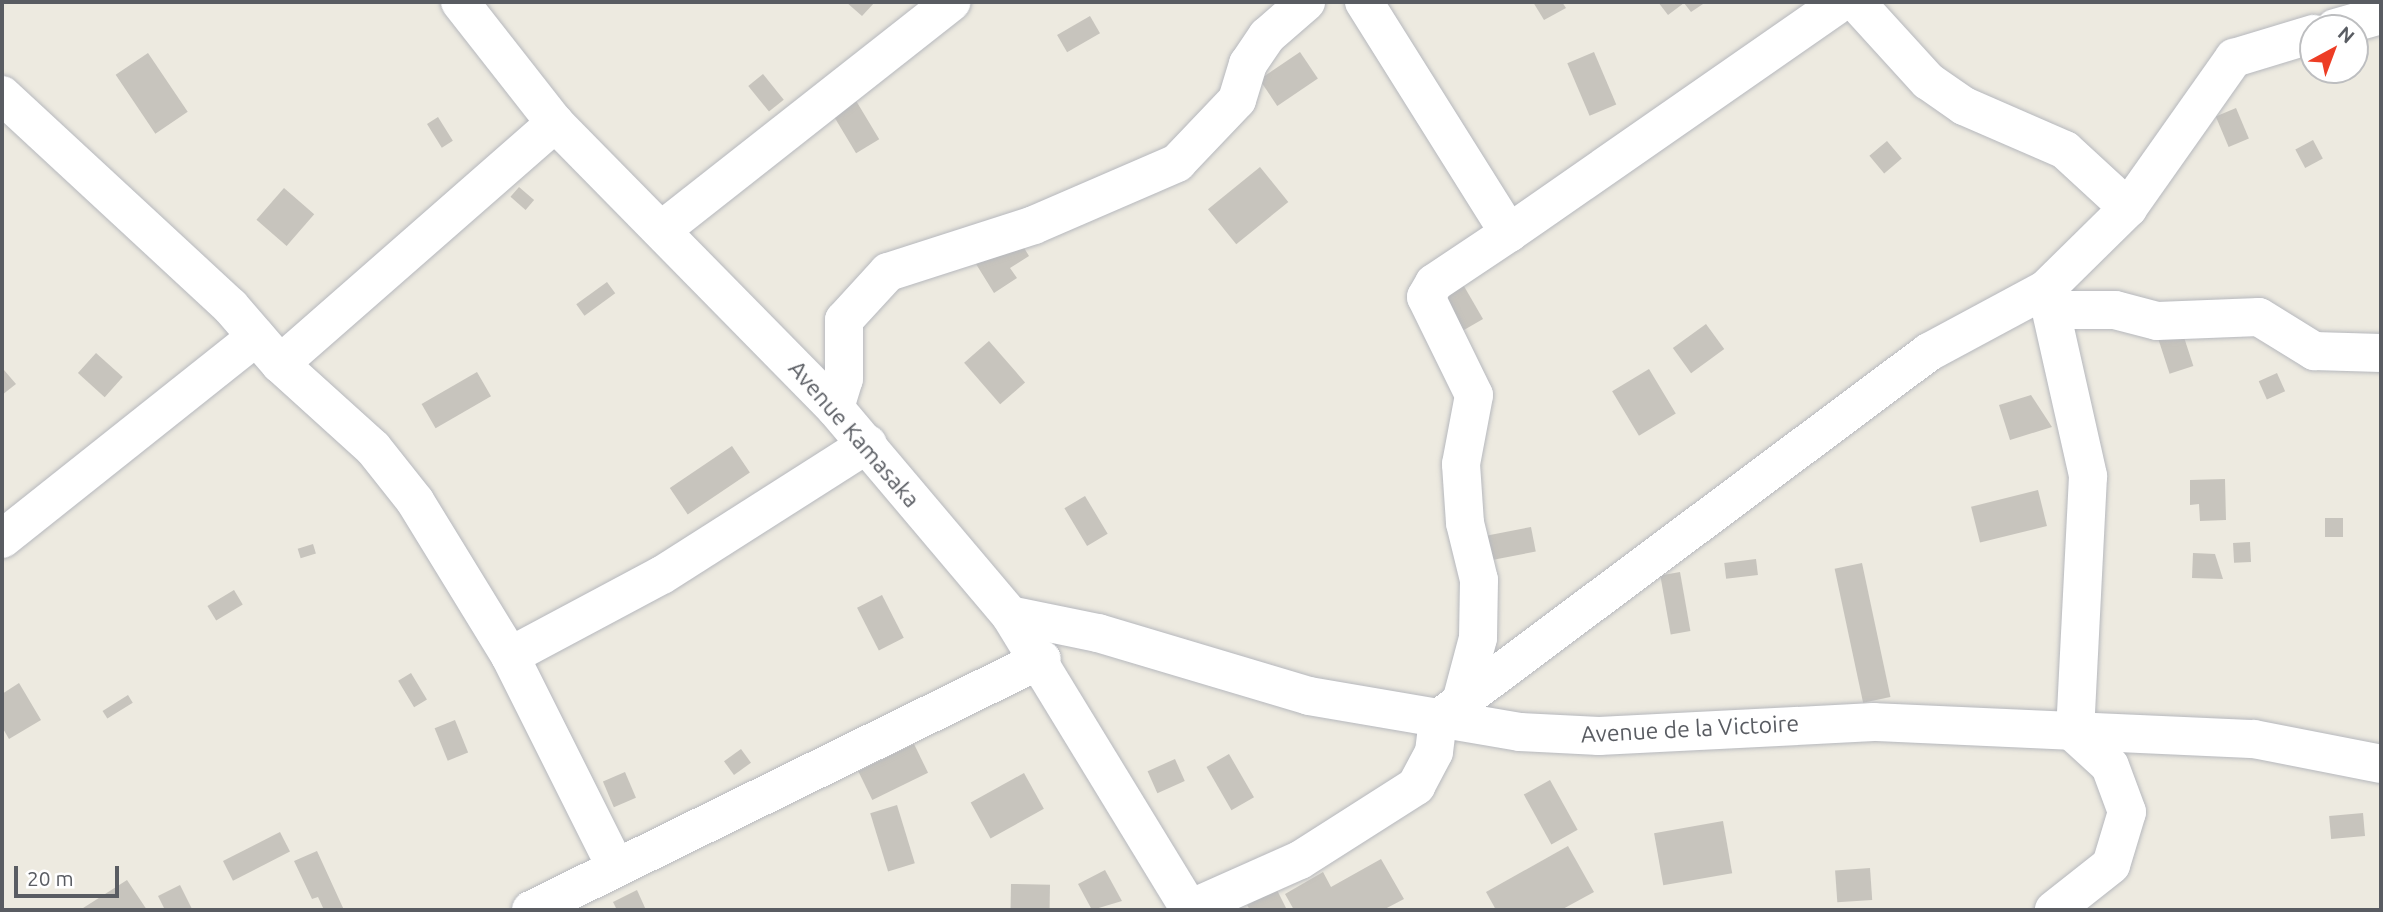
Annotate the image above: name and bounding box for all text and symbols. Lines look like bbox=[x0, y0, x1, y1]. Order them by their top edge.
north arrow bbox=[2299, 14, 2369, 84]
text: N bbox=[2334, 22, 2359, 48]
street label: Avenue Kamasaka bbox=[783, 355, 925, 513]
street label: Avenue de la Victoire bbox=[1580, 710, 1800, 748]
scale bar bbox=[18, 852, 122, 896]
text: 20 m bbox=[27, 866, 74, 890]

